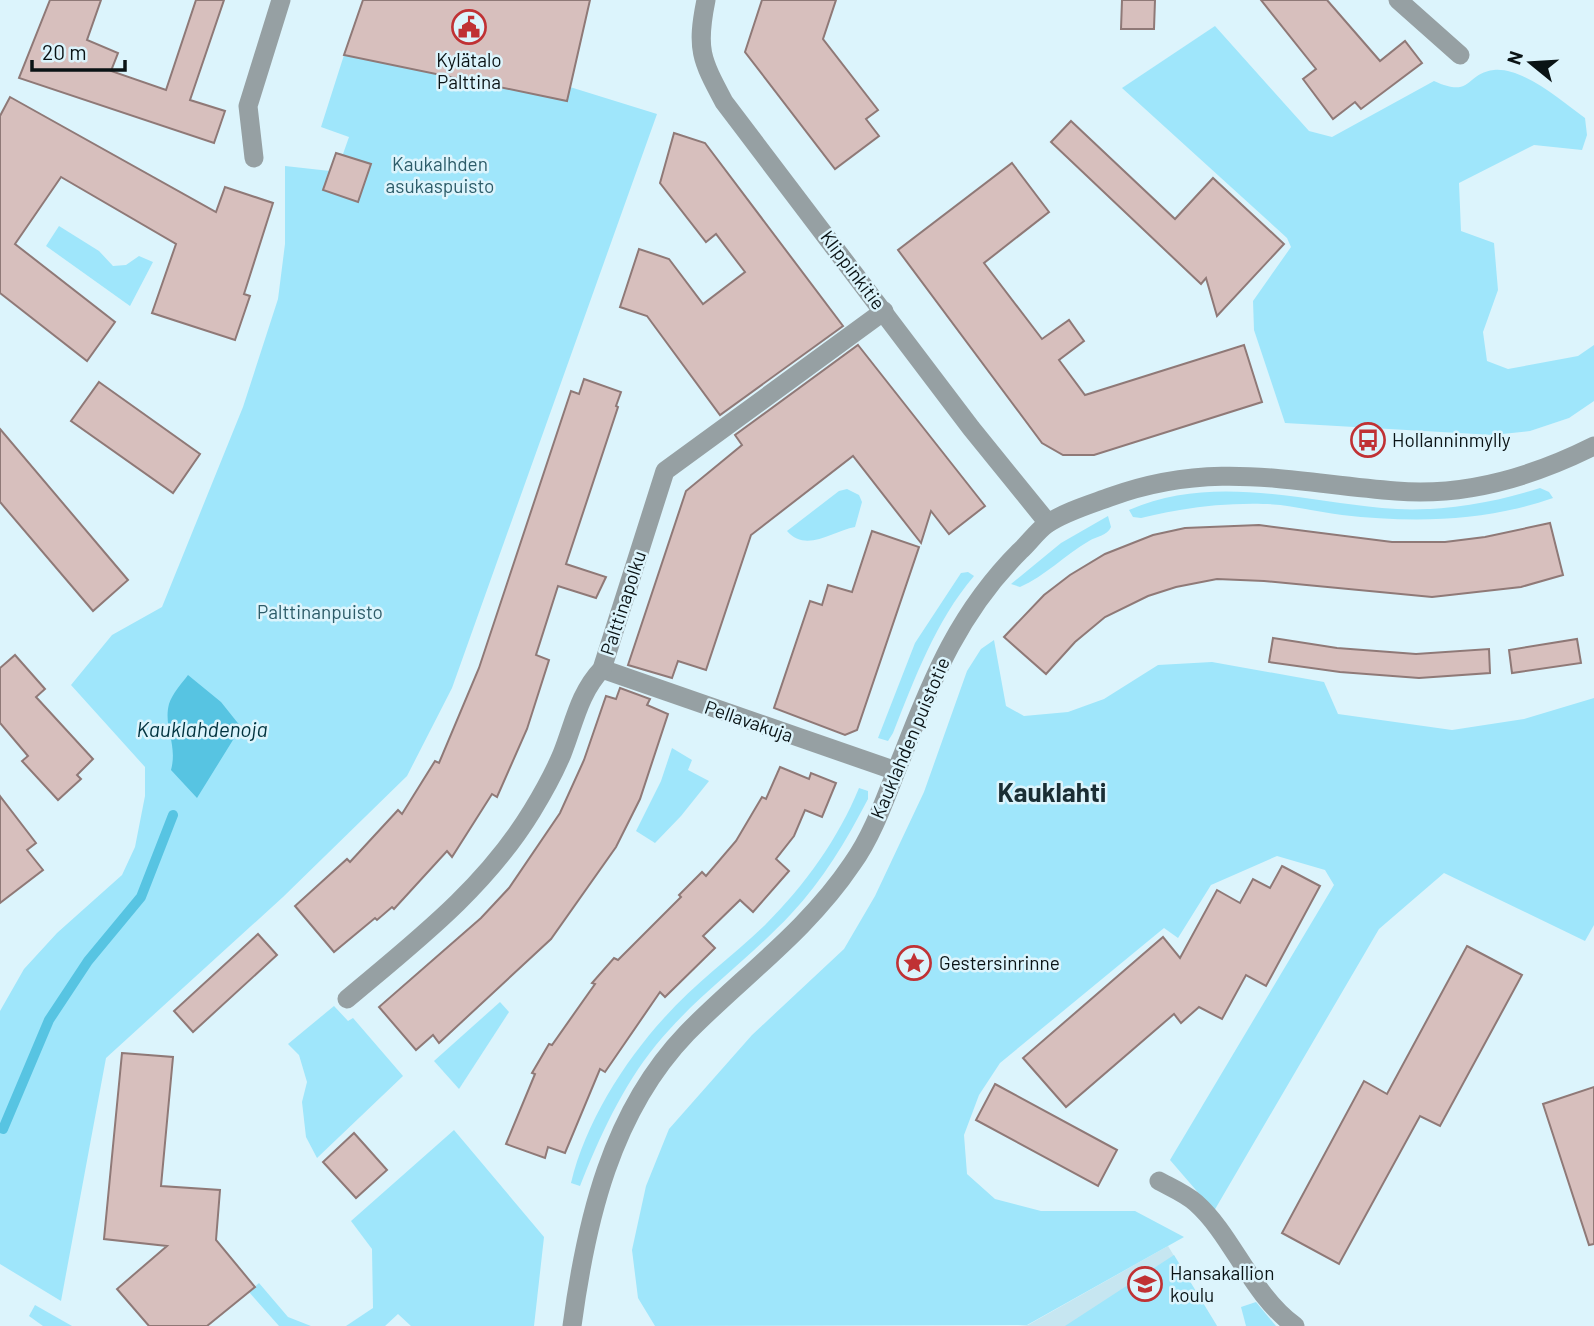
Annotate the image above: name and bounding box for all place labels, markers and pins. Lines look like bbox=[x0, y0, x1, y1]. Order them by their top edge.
public building icon: Kylätalo Palttina bbox=[450, 8, 488, 46]
place label: Kylätalo Palttina bbox=[436, 48, 502, 93]
bus stop icon: Hollanninmylly bbox=[1349, 421, 1387, 459]
place label: Hollanninmylly bbox=[1392, 428, 1511, 451]
place icon: Gestersinrinne bbox=[895, 944, 933, 982]
place label: Gestersinrinne bbox=[939, 951, 1060, 974]
place label: Hansakallion koulu bbox=[1170, 1261, 1274, 1306]
school or university icon: Hansakallion koulu bbox=[1126, 1265, 1164, 1303]

